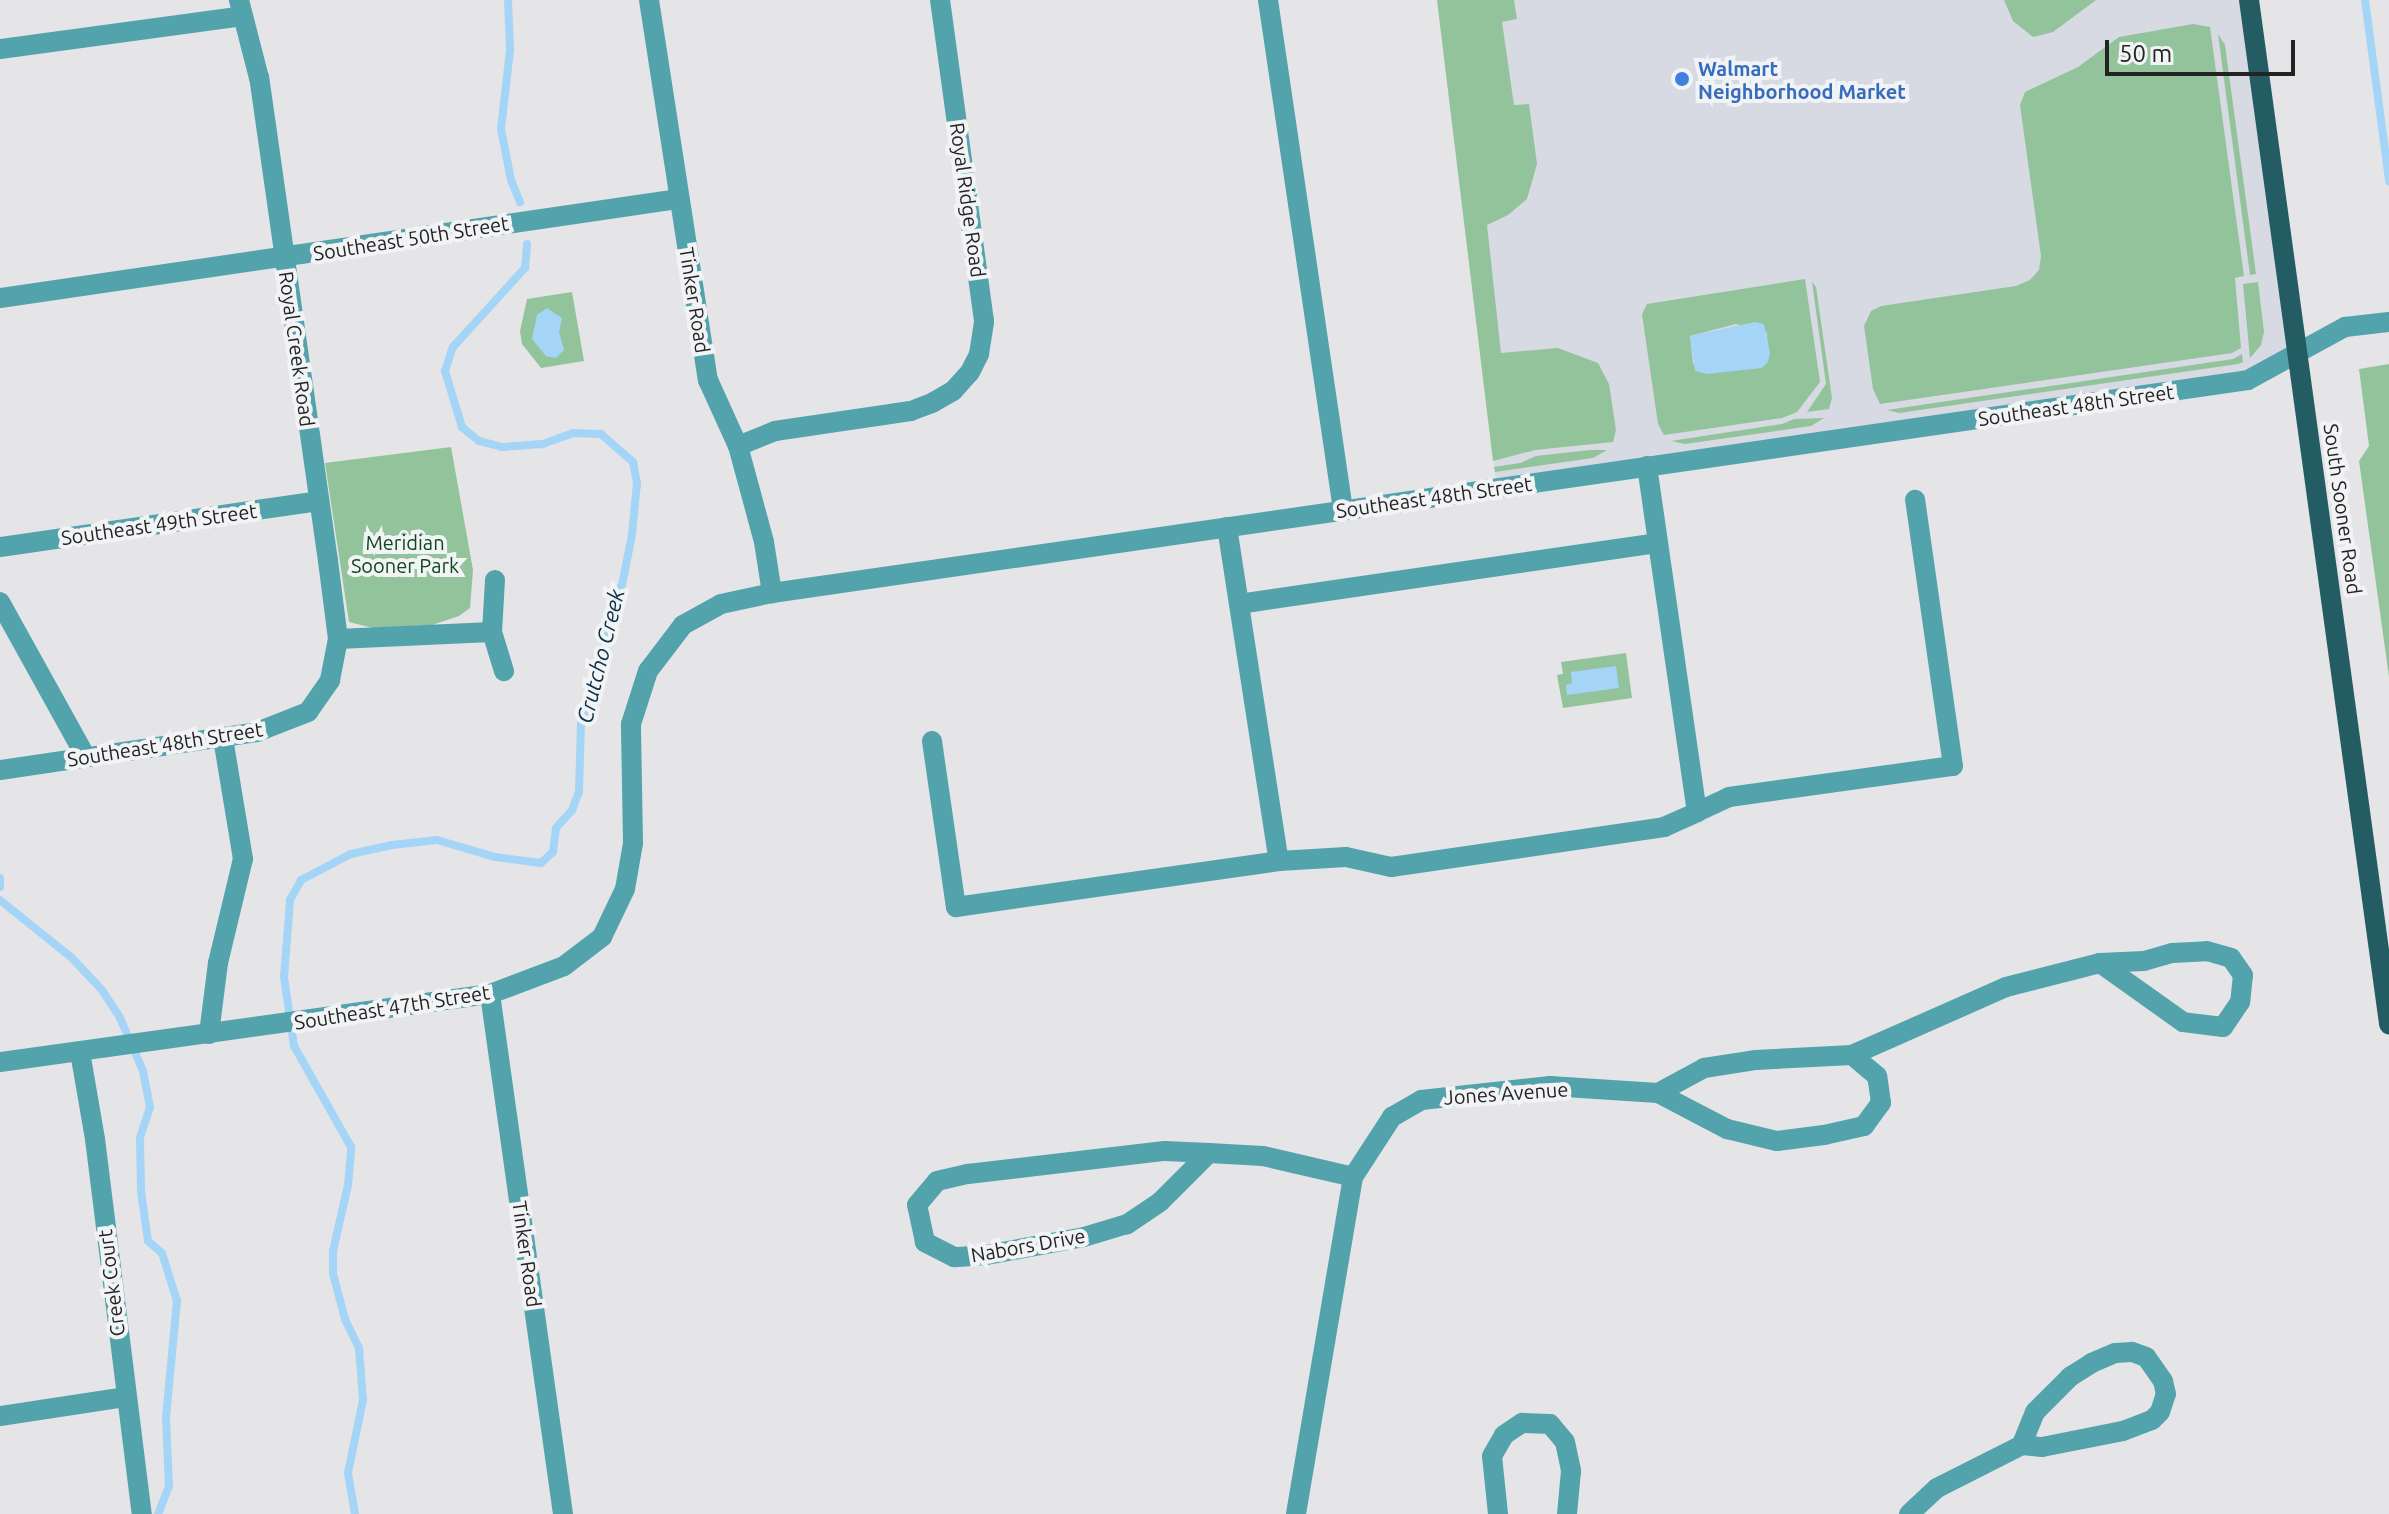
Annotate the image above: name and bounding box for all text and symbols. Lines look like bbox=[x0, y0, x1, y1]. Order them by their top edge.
scale bar bbox=[2109, 24, 2299, 74]
text: 50 m bbox=[2119, 40, 2172, 67]
place label: Walmart Neighborhood Market bbox=[1698, 56, 1906, 103]
marker: Walmart Neighborhood Market bbox=[1673, 70, 1691, 88]
street label: Royal Ridge Road bbox=[945, 121, 991, 279]
street label: Southeast 50th Street bbox=[312, 211, 510, 265]
street label: Tinker Road bbox=[675, 245, 715, 355]
street label: Royal Creek Road bbox=[274, 270, 320, 428]
street label: Southeast 48th Street bbox=[1977, 379, 2175, 431]
street label: South Sooner Road bbox=[2319, 422, 2367, 596]
street label: Southeast 48th Street bbox=[1335, 471, 1533, 523]
street label: Southeast 49th Street bbox=[60, 498, 258, 550]
park label: Meridian Sooner Park bbox=[351, 531, 459, 578]
water label: Crutcho Creek bbox=[571, 586, 629, 726]
street label: Southeast 48th Street bbox=[66, 717, 264, 771]
street label: Southeast 47th Street bbox=[293, 980, 491, 1034]
street label: Jones Avenue bbox=[1443, 1077, 1569, 1109]
street label: Tinker Road bbox=[508, 1199, 546, 1309]
street label: Nabors Drive bbox=[969, 1223, 1087, 1267]
street label: Creek Court bbox=[93, 1228, 129, 1338]

